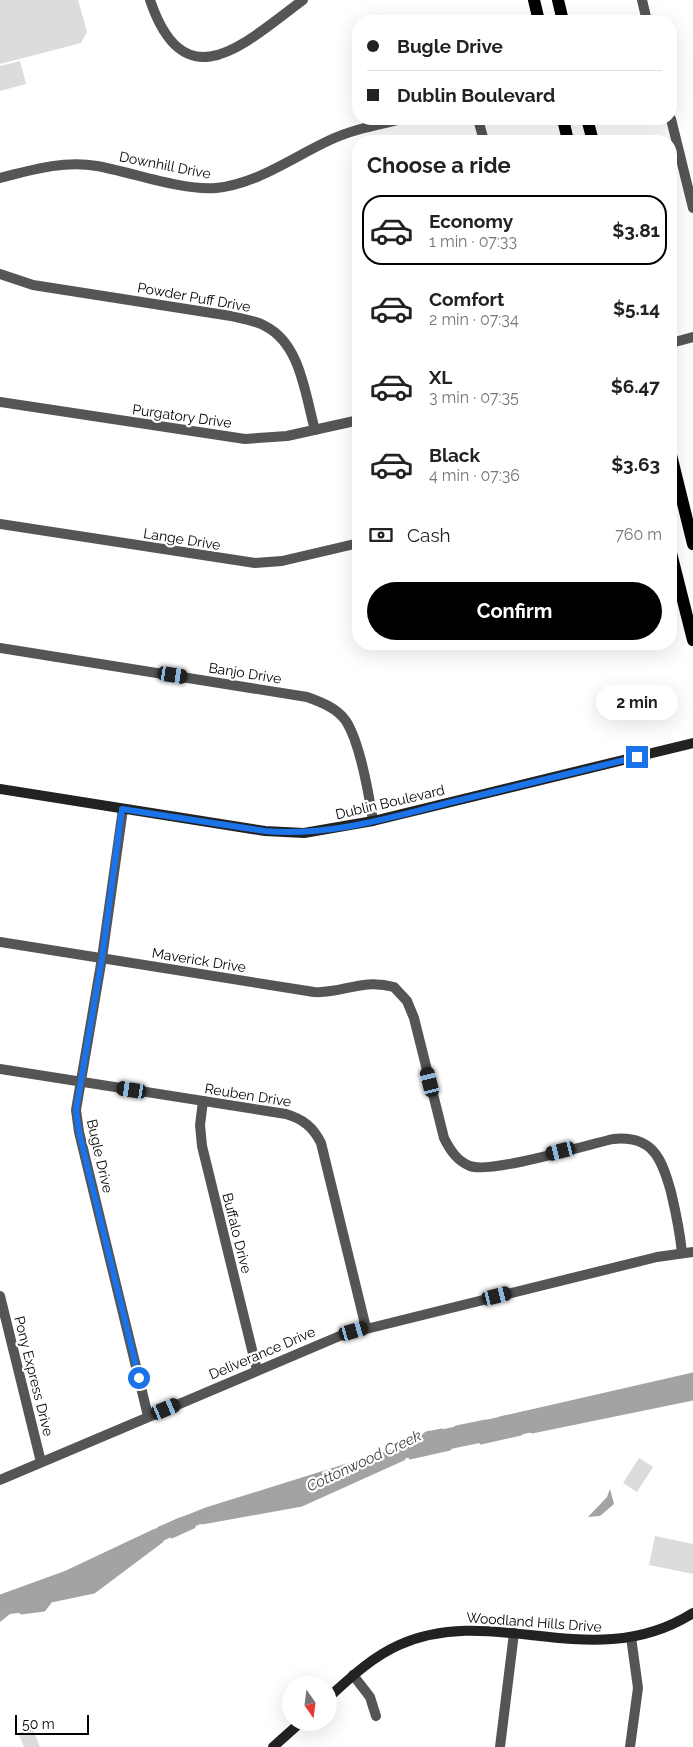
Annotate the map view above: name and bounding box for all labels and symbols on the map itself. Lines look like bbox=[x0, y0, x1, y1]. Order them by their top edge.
street label: Downhill Drive bbox=[118, 148, 212, 182]
street label: Powder Puff Drive bbox=[136, 279, 252, 315]
street label: Purgatory Drive bbox=[131, 401, 233, 431]
street label: Lange Drive bbox=[142, 525, 222, 553]
street label: Banjo Drive bbox=[207, 659, 283, 687]
car bbox=[157, 665, 188, 685]
callout: 2 min bbox=[596, 684, 678, 720]
route end bbox=[626, 746, 648, 768]
street label: Dublin Boulevard bbox=[334, 782, 446, 822]
street label: Maverick Drive bbox=[151, 945, 247, 975]
car bbox=[419, 1066, 440, 1098]
car bbox=[116, 1080, 147, 1100]
street label: Reuben Drive bbox=[204, 1080, 292, 1110]
street label: Bugle Drive bbox=[84, 1118, 116, 1194]
car bbox=[544, 1140, 577, 1162]
street label: Buffalo Drive bbox=[219, 1191, 255, 1275]
car bbox=[480, 1285, 513, 1307]
street label: Pony Express Drive bbox=[11, 1314, 57, 1438]
car bbox=[337, 1320, 370, 1342]
street label: Deliverance Drive bbox=[206, 1323, 318, 1383]
route start bbox=[128, 1367, 150, 1389]
car bbox=[149, 1396, 182, 1422]
water label: Cottonwood Creek bbox=[304, 1427, 424, 1495]
street label: Woodland Hills Drive bbox=[466, 1609, 602, 1635]
north arrow bbox=[282, 1676, 338, 1731]
scale bar bbox=[15, 1712, 89, 1735]

